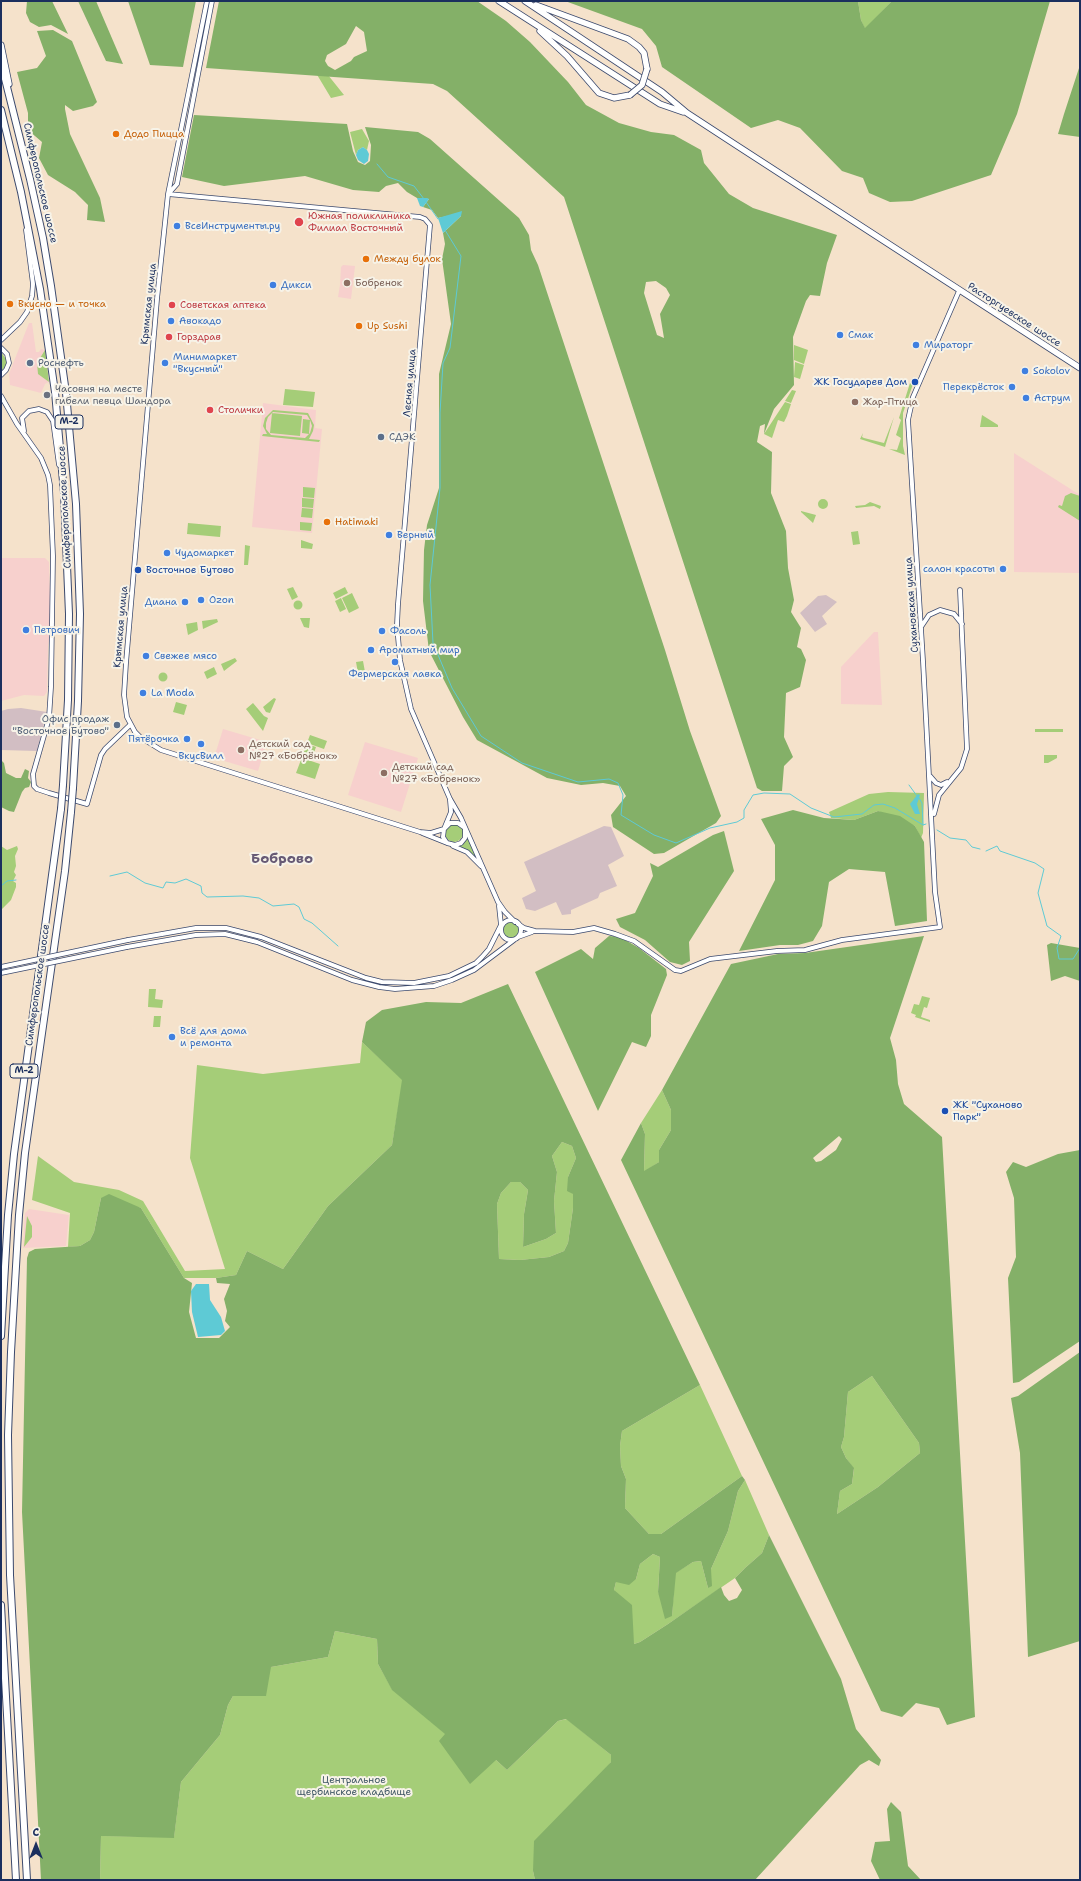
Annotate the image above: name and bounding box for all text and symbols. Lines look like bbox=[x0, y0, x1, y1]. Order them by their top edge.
street label: Симферопольское шоссе bbox=[20, 122, 60, 244]
place label: Додо Пицца bbox=[124, 128, 184, 140]
marker: Додо Пицца bbox=[111, 129, 121, 139]
place label: Южная поликлиника Филиал Восточный bbox=[308, 210, 411, 234]
marker: Южная поликлиника Филиал Восточный bbox=[293, 216, 305, 228]
place label: ВсеИнструменты.ру bbox=[185, 220, 280, 232]
marker: ВсеИнструменты.ру bbox=[172, 221, 182, 231]
place label: Между булок bbox=[374, 253, 441, 265]
marker: Между булок bbox=[361, 254, 371, 264]
street label: Крымская улица bbox=[139, 263, 159, 345]
place label: Бобренок bbox=[355, 277, 402, 289]
marker: Бобренок bbox=[342, 278, 352, 288]
place label: Дикси bbox=[281, 279, 311, 291]
marker: Дикси bbox=[268, 280, 278, 290]
street label: Расторгуевское шоссе bbox=[965, 280, 1063, 350]
place label: Вкусно — и точка bbox=[18, 298, 106, 310]
marker: Вкусно — и точка bbox=[5, 299, 15, 309]
place label: Советская аптека bbox=[180, 299, 266, 311]
marker: Советская аптека bbox=[167, 300, 177, 310]
place label: Авокадо bbox=[179, 315, 221, 327]
marker: Авокадо bbox=[166, 316, 176, 326]
place label: Up Sushi bbox=[367, 320, 407, 332]
marker: Up Sushi bbox=[354, 321, 364, 331]
place label: Смак bbox=[848, 329, 873, 341]
marker: Смак bbox=[835, 330, 845, 340]
place label: Горздрав bbox=[177, 331, 221, 343]
marker: Горздрав bbox=[164, 332, 174, 342]
place label: Мираторг bbox=[924, 339, 973, 351]
marker: Мираторг bbox=[911, 340, 921, 350]
street label: Лесная улица bbox=[401, 349, 419, 417]
place label: Минимаркет "Вкусный" bbox=[173, 351, 237, 374]
place label: Роснефть bbox=[38, 357, 84, 369]
marker: Роснефть bbox=[25, 358, 35, 368]
marker: Минимаркет "Вкусный" bbox=[160, 358, 170, 368]
place label: Sokolov bbox=[1033, 365, 1070, 377]
marker: Sokolov bbox=[1020, 366, 1030, 376]
place label: ЖК Государев Дом bbox=[814, 376, 907, 388]
marker: ЖК Государев Дом bbox=[910, 377, 920, 387]
place label: Перекрёсток bbox=[943, 381, 1004, 393]
marker: Перекрёсток bbox=[1007, 382, 1017, 392]
place label: Часовня на месте гибели певца Шандора bbox=[55, 383, 171, 406]
marker: Часовня на месте гибели певца Шандора bbox=[42, 390, 52, 400]
place label: Аструм bbox=[1034, 392, 1070, 404]
marker: Аструм bbox=[1021, 393, 1031, 403]
place label: Жар-Птица bbox=[863, 396, 918, 408]
marker: Жар-Птица bbox=[850, 397, 860, 407]
place label: Столички bbox=[218, 404, 263, 416]
marker: Столички bbox=[205, 405, 215, 415]
road number: М-2 bbox=[55, 415, 83, 429]
place label: СДЭК bbox=[389, 431, 415, 443]
marker: СДЭК bbox=[376, 432, 386, 442]
street label: Симферопольское шоссе bbox=[56, 445, 74, 569]
place label: Hatimaki bbox=[335, 516, 378, 528]
marker: Hatimaki bbox=[322, 517, 332, 527]
place label: Верный bbox=[397, 529, 434, 541]
marker: Верный bbox=[384, 530, 394, 540]
place label: Чудомаркет bbox=[175, 547, 234, 559]
marker: Чудомаркет bbox=[162, 548, 172, 558]
street label: Сухановская улица bbox=[903, 557, 921, 653]
place label: салон красоты bbox=[923, 563, 995, 575]
place label: Восточное Бутово bbox=[146, 564, 234, 576]
marker: салон красоты bbox=[998, 564, 1008, 574]
marker: Восточное Бутово bbox=[133, 565, 143, 575]
street label: Крымская улица bbox=[111, 586, 131, 668]
place label: Ozon bbox=[209, 594, 234, 606]
marker: Ozon bbox=[196, 595, 206, 605]
place label: Диана bbox=[145, 596, 177, 608]
marker: Диана bbox=[180, 597, 190, 607]
place label: Петрович bbox=[34, 624, 80, 636]
marker: Петрович bbox=[21, 625, 31, 635]
place label: Фасоль bbox=[390, 625, 426, 637]
marker: Фасоль bbox=[377, 626, 387, 636]
place label: Ароматный мир bbox=[379, 644, 460, 656]
marker: Ароматный мир bbox=[366, 645, 376, 655]
place label: Свежее мясо bbox=[154, 650, 217, 662]
marker: Свежее мясо bbox=[141, 651, 151, 661]
marker: Фермерская лавка bbox=[390, 657, 400, 667]
place label: Фермерская лавка bbox=[349, 668, 441, 680]
place label: La Moda bbox=[151, 687, 194, 699]
marker: La Moda bbox=[138, 688, 148, 698]
place label: Офис продаж "Восточное Бутово" bbox=[12, 713, 109, 736]
marker: Офис продаж "Восточное Бутово" bbox=[112, 720, 122, 730]
place label: Пятёрочка bbox=[128, 733, 179, 745]
marker: Пятёрочка bbox=[182, 734, 192, 744]
place label: Детский сад №27 «Бобрёнок» bbox=[249, 738, 337, 762]
marker: ВкусВилл bbox=[196, 739, 206, 749]
marker: Детский сад №27 «Бобрёнок» bbox=[236, 745, 246, 755]
place label: ВкусВилл bbox=[178, 750, 224, 762]
place label: Детский сад №27 «Бобренок» bbox=[392, 761, 480, 784]
marker: Детский сад №27 «Бобренок» bbox=[379, 768, 389, 778]
district label: Боброво bbox=[251, 851, 313, 867]
street label: Симферопольское шоссе bbox=[24, 923, 52, 1047]
place label: Всё для дома и ремонта bbox=[180, 1025, 247, 1048]
marker: Всё для дома и ремонта bbox=[167, 1032, 177, 1042]
road number: М-2 bbox=[10, 1064, 38, 1078]
place label: ЖК "Суханово Парк" bbox=[953, 1099, 1022, 1122]
marker: ЖК "Суханово Парк" bbox=[940, 1106, 950, 1116]
park label: Центральное щербинское кладбище bbox=[297, 1774, 411, 1798]
north arrow bbox=[16, 1825, 56, 1865]
text: С bbox=[33, 1825, 39, 1840]

